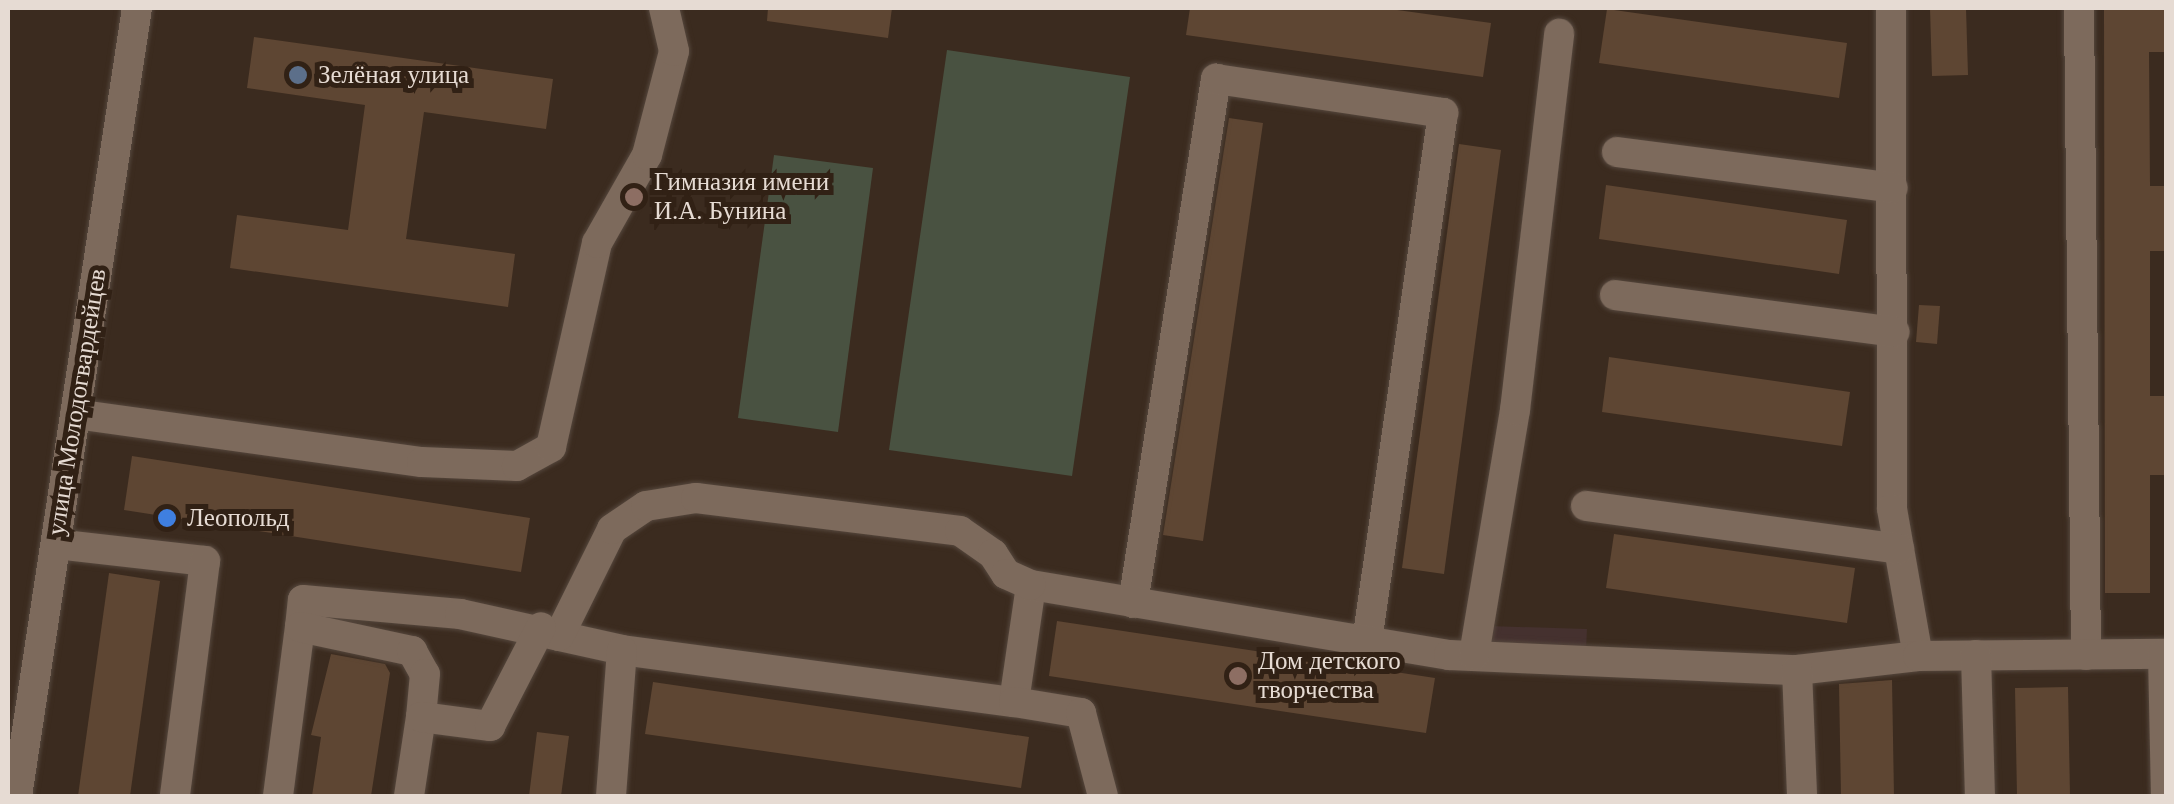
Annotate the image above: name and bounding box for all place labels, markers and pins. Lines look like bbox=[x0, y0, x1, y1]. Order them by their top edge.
place label: Зелёная улица bbox=[318, 60, 469, 90]
marker: Зелёная улица bbox=[287, 64, 309, 86]
place label: Гимназия имени И.А. Бунина bbox=[654, 168, 829, 227]
marker: Гимназия имени И.А. Бунина bbox=[623, 186, 645, 208]
place label: Леопольд bbox=[187, 503, 290, 533]
marker: Леопольд bbox=[156, 507, 178, 529]
place label: Дом детского творчества bbox=[1258, 647, 1401, 706]
marker: Дом детского творчества bbox=[1227, 665, 1249, 687]

